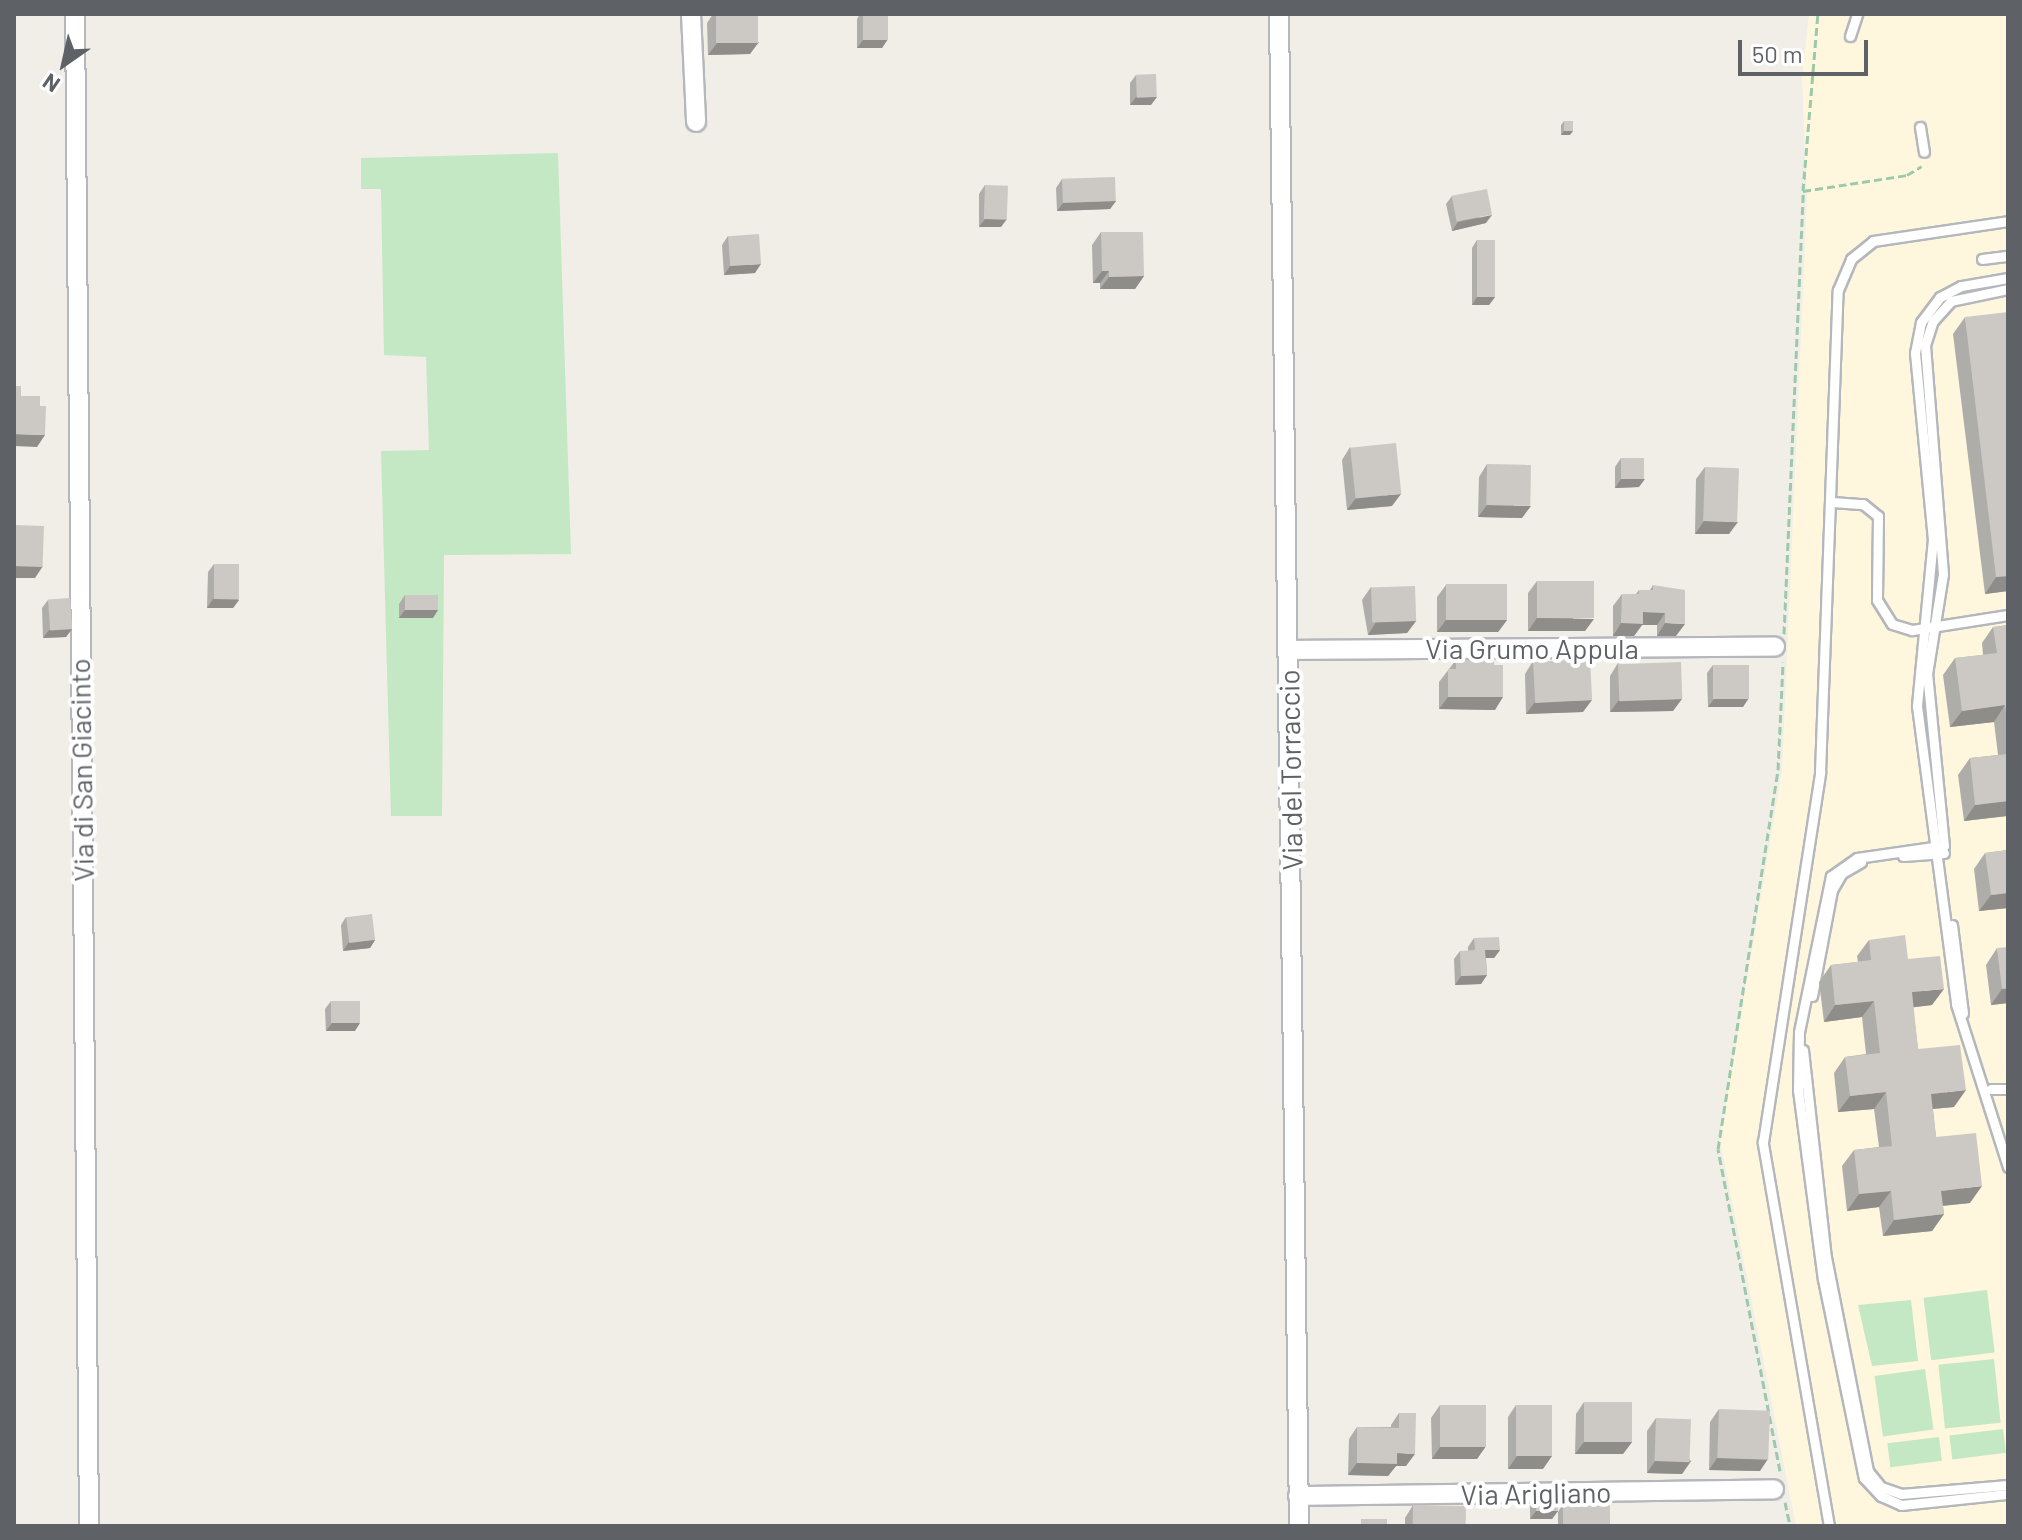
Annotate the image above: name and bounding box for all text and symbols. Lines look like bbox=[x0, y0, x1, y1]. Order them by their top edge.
north arrow bbox=[24, 24, 104, 104]
scale bar bbox=[1742, 24, 1872, 74]
text: 50 m bbox=[1752, 39, 1803, 68]
text: N bbox=[37, 69, 64, 99]
street label: Via Grumo Appula bbox=[1425, 631, 1639, 665]
street label: Via di San Giacinto bbox=[62, 658, 100, 882]
street label: Via del Torraccio bbox=[1271, 669, 1309, 871]
street label: Via Arigliano bbox=[1460, 1475, 1612, 1511]

